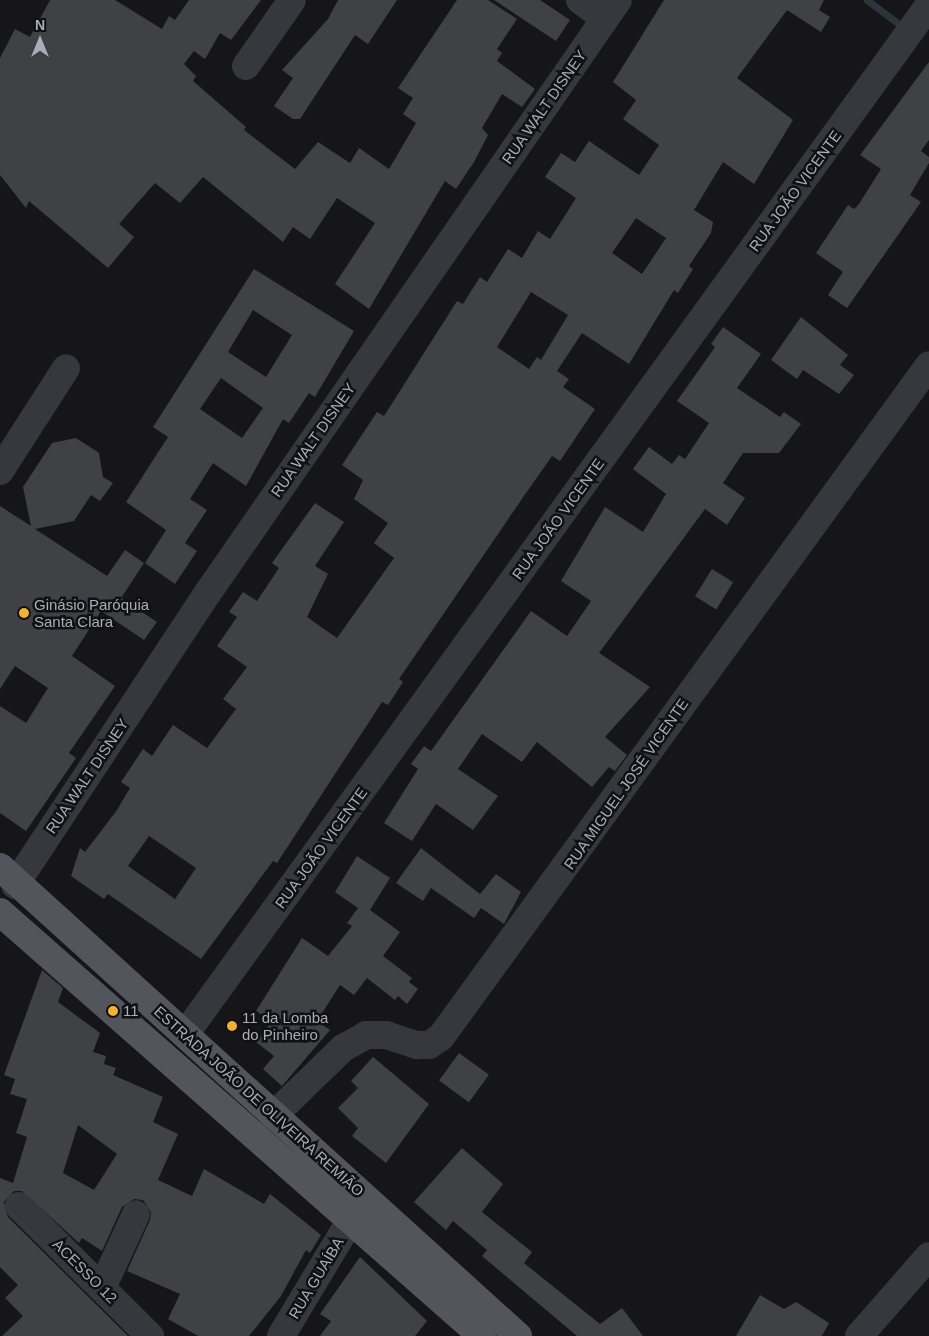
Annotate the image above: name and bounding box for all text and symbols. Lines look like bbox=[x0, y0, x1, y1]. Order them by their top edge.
north arrow bbox=[15, 15, 65, 65]
text: N bbox=[35, 17, 45, 33]
street label: RUA WALT DISNEY bbox=[498, 46, 590, 168]
street label: RUA JOÃO VICENTE bbox=[745, 127, 845, 255]
street label: RUA WALT DISNEY bbox=[267, 379, 359, 501]
street label: RUA JOÃO VICENTE bbox=[508, 455, 608, 583]
place label: Ginásio Paróquia Santa Clara bbox=[34, 595, 149, 630]
marker: Ginásio Paróquia Santa Clara bbox=[18, 607, 30, 619]
street label: RUA MIGUEL JOSÉ VICENTE bbox=[560, 695, 692, 873]
street label: RUA WALT DISNEY bbox=[42, 715, 132, 837]
street label: RUA JOÃO VICENTE bbox=[271, 784, 371, 912]
street label: ESTRADA JOÃO DE OLIVEIRA REMIÃO bbox=[150, 1001, 368, 1201]
place label: 11 bbox=[123, 1002, 139, 1020]
marker: 11 bbox=[107, 1005, 119, 1017]
place label: 11 da Lomba do Pinheiro bbox=[242, 1008, 328, 1043]
marker: 11 da Lomba do Pinheiro bbox=[226, 1020, 238, 1032]
street label: RUA GUAÍBA bbox=[284, 1234, 348, 1322]
street label: ACESSO 12 bbox=[49, 1235, 121, 1307]

